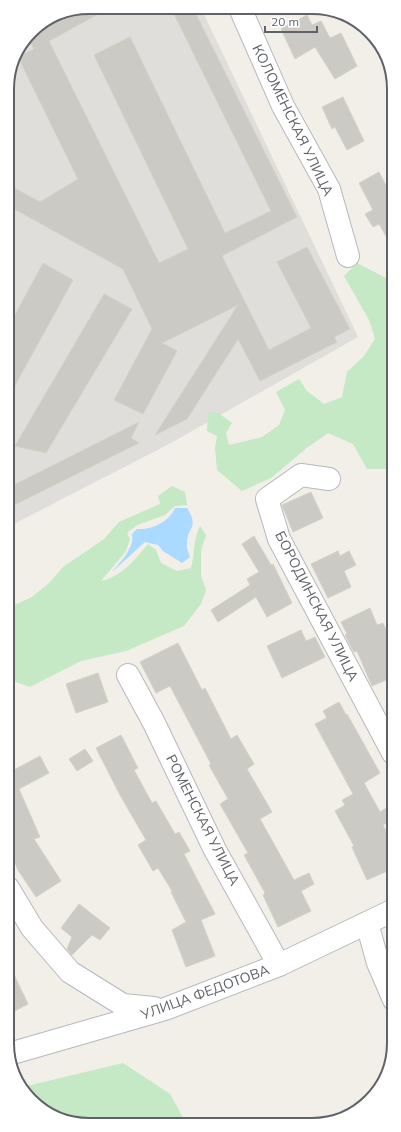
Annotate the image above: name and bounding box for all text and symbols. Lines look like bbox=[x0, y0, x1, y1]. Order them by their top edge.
scale bar bbox=[265, 8, 317, 34]
text: 20 m bbox=[271, 14, 299, 29]
street label: КОЛОМЕНСКАЯ УЛИЦА bbox=[248, 41, 338, 199]
street label: БОРОДИНСКАЯ УЛИЦА bbox=[271, 528, 363, 685]
street label: РОМЕНСКАЯ УЛИЦА bbox=[162, 751, 244, 889]
street label: УЛИЦА ФЕДОТОВА bbox=[137, 960, 273, 1024]

